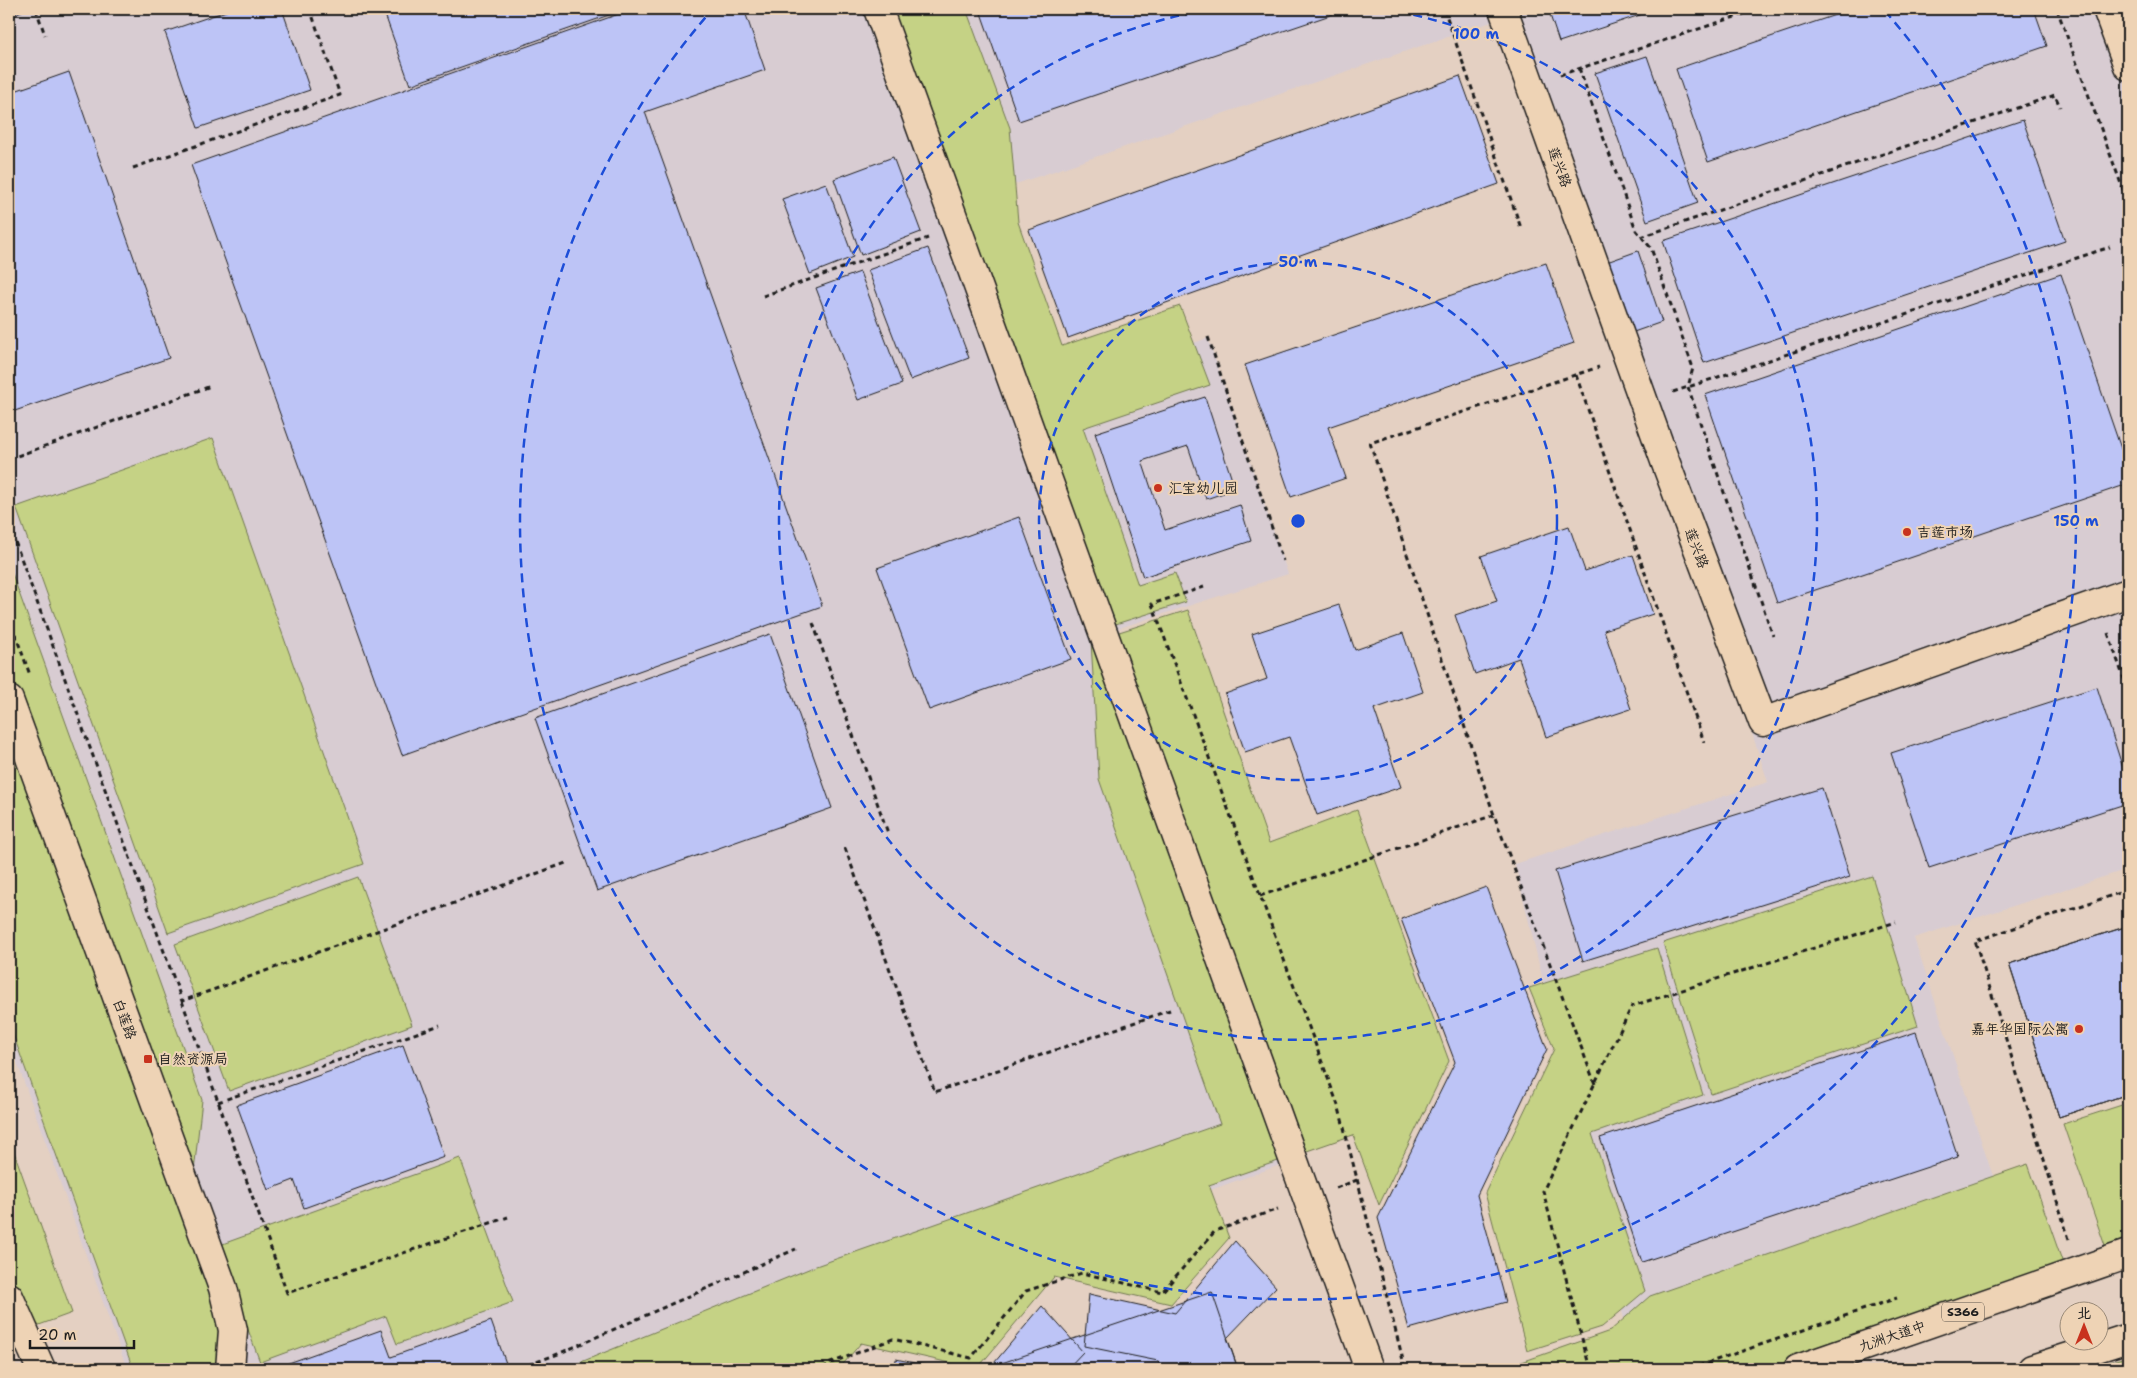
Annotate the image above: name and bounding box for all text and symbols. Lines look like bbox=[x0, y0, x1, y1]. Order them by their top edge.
text: 100 m bbox=[1453, 24, 1499, 44]
street label: 莲兴路 bbox=[1544, 144, 1576, 190]
text: 50 m bbox=[1279, 252, 1318, 272]
place label: 汇宝幼儿园 bbox=[1168, 479, 1238, 497]
marker: 汇宝幼儿园 bbox=[1152, 482, 1164, 494]
text: 150 m bbox=[2053, 511, 2099, 531]
centre of rings bbox=[1289, 512, 1307, 530]
place label: 吉莲市场 bbox=[1917, 523, 1973, 541]
street label: 莲兴路 bbox=[1681, 525, 1713, 571]
marker: 吉莲市场 bbox=[1901, 526, 1913, 538]
street label: 白莲路 bbox=[109, 996, 141, 1042]
place label: 嘉年华国际公寓 bbox=[1971, 1020, 2069, 1038]
marker: 嘉年华国际公寓 bbox=[2073, 1023, 2085, 1035]
place label: 自然资源局 bbox=[158, 1050, 228, 1068]
marker: 自然资源局 bbox=[142, 1053, 154, 1065]
north arrow bbox=[2060, 1300, 2110, 1350]
road number: S366 bbox=[1942, 1302, 1984, 1321]
text: 北 bbox=[2077, 1304, 2091, 1322]
street label: 九洲大道中 bbox=[1856, 1316, 1928, 1356]
scale bar bbox=[30, 1318, 134, 1350]
text: 20 m bbox=[38, 1325, 77, 1345]

